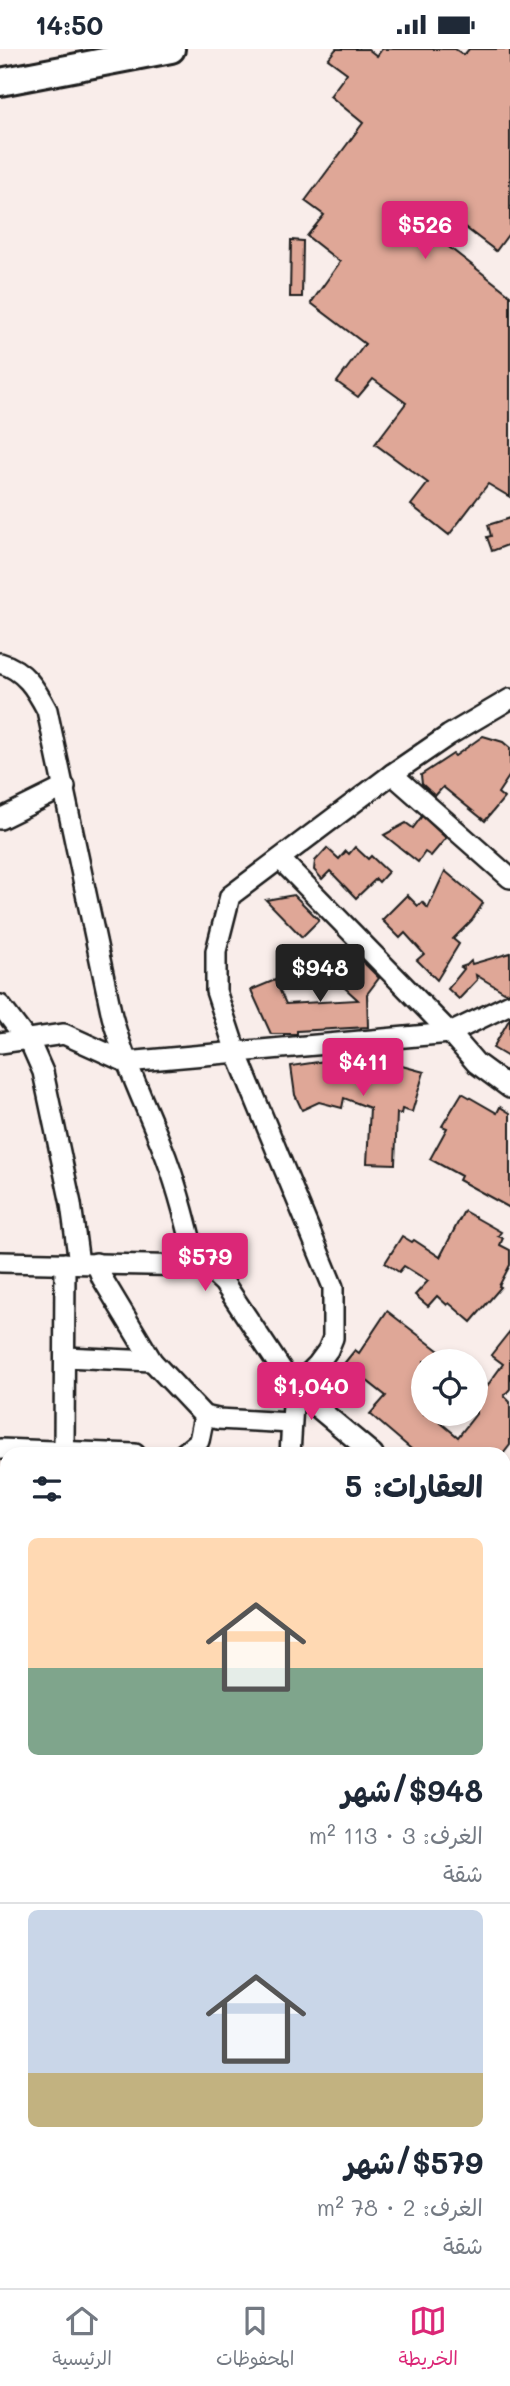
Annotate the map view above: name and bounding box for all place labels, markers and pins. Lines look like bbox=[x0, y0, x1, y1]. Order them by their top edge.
pin: $526 bbox=[384, 201, 466, 261]
pin: $948 bbox=[279, 944, 361, 1004]
pin: $411 bbox=[322, 1039, 404, 1098]
pin: $579 bbox=[164, 1233, 246, 1293]
pin: $1,040 bbox=[254, 1363, 368, 1422]

